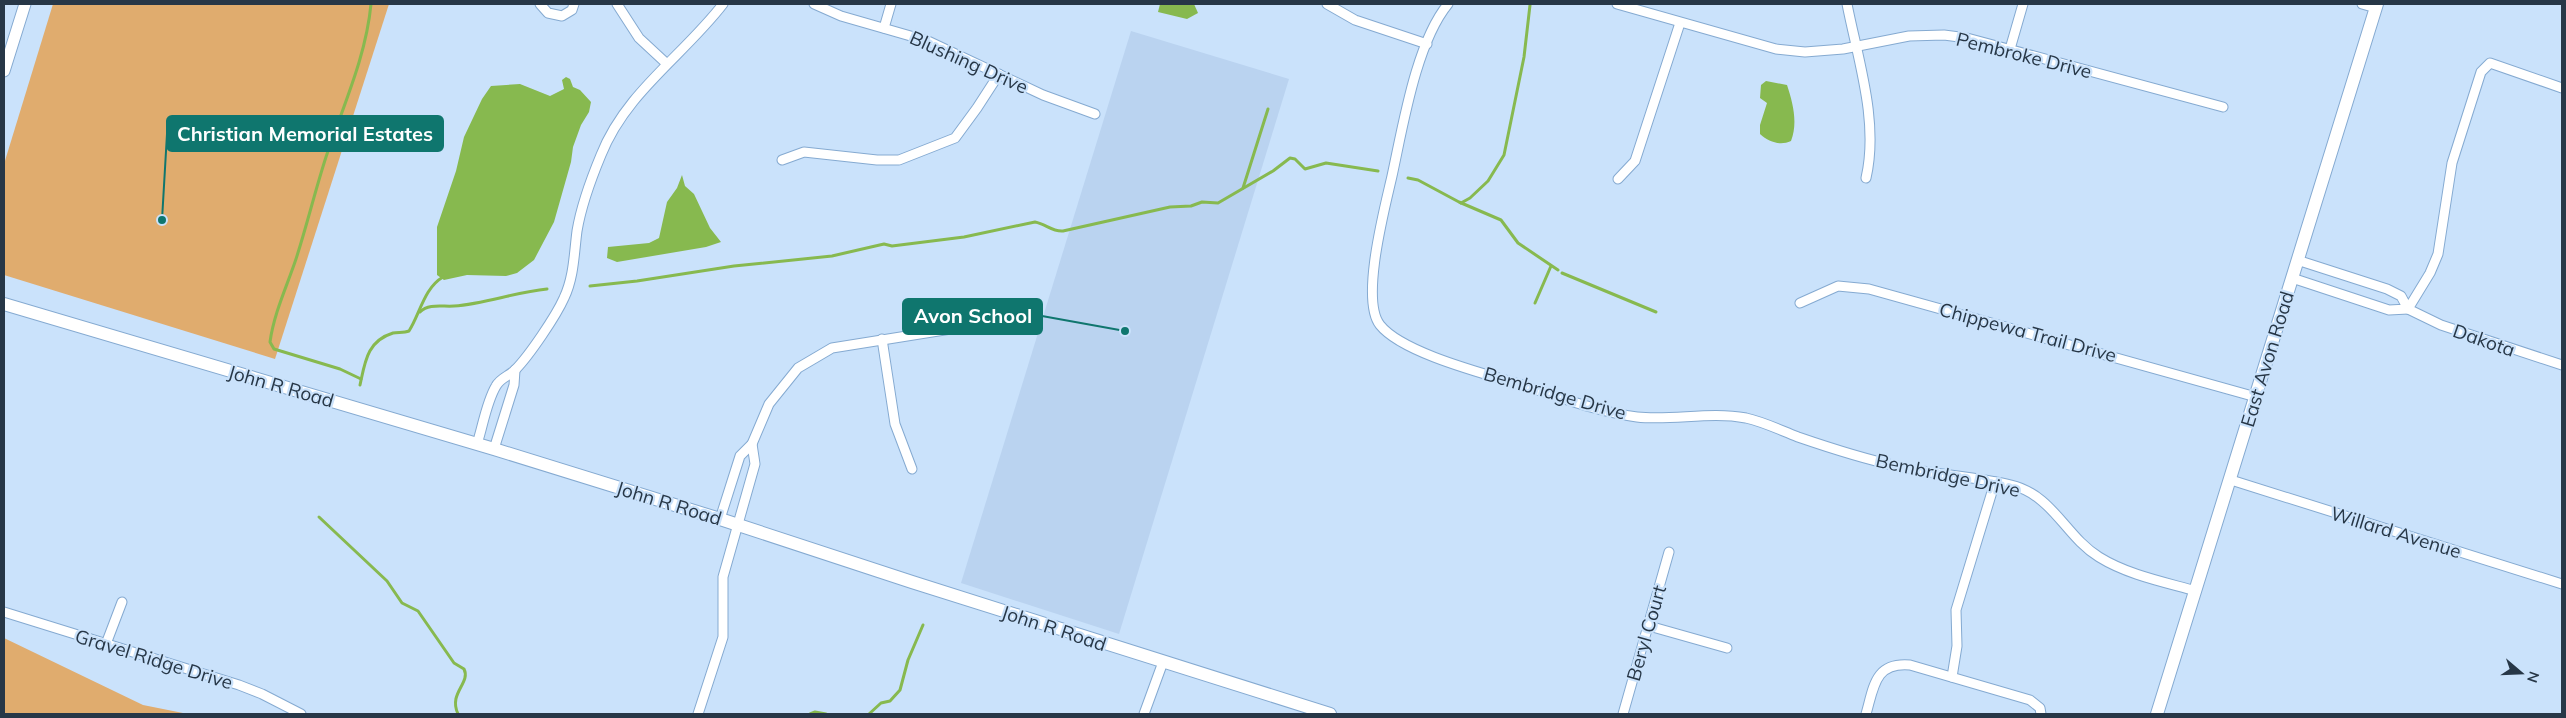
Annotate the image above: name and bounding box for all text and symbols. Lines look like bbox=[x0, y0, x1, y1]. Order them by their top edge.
street label: Blushing Drive bbox=[906, 25, 1032, 99]
street label: Pembroke Drive bbox=[1954, 27, 2094, 83]
callout: Christian Memorial Estates bbox=[167, 116, 443, 151]
text: Christian Memorial Estates bbox=[177, 121, 433, 146]
street label: East Avon Road bbox=[2235, 288, 2299, 430]
street label: Chippewa Trail Drive bbox=[1937, 297, 2119, 367]
callout: Avon School bbox=[903, 299, 1042, 334]
text: Avon School bbox=[914, 303, 1032, 328]
street label: Dakota bbox=[2450, 318, 2518, 362]
street label: John R Road bbox=[225, 359, 337, 413]
street label: Bembridge Drive bbox=[1481, 361, 1629, 425]
street label: Bembridge Drive bbox=[1874, 448, 2022, 502]
street label: John R Road bbox=[613, 476, 725, 530]
street label: Willard Avenue bbox=[2328, 501, 2464, 563]
street label: Beryl Court bbox=[1621, 582, 1671, 684]
street label: John R Road bbox=[998, 600, 1110, 656]
street label: Gravel Ridge Drive bbox=[72, 624, 236, 694]
north arrow bbox=[2496, 648, 2546, 698]
text: N bbox=[2523, 669, 2544, 685]

